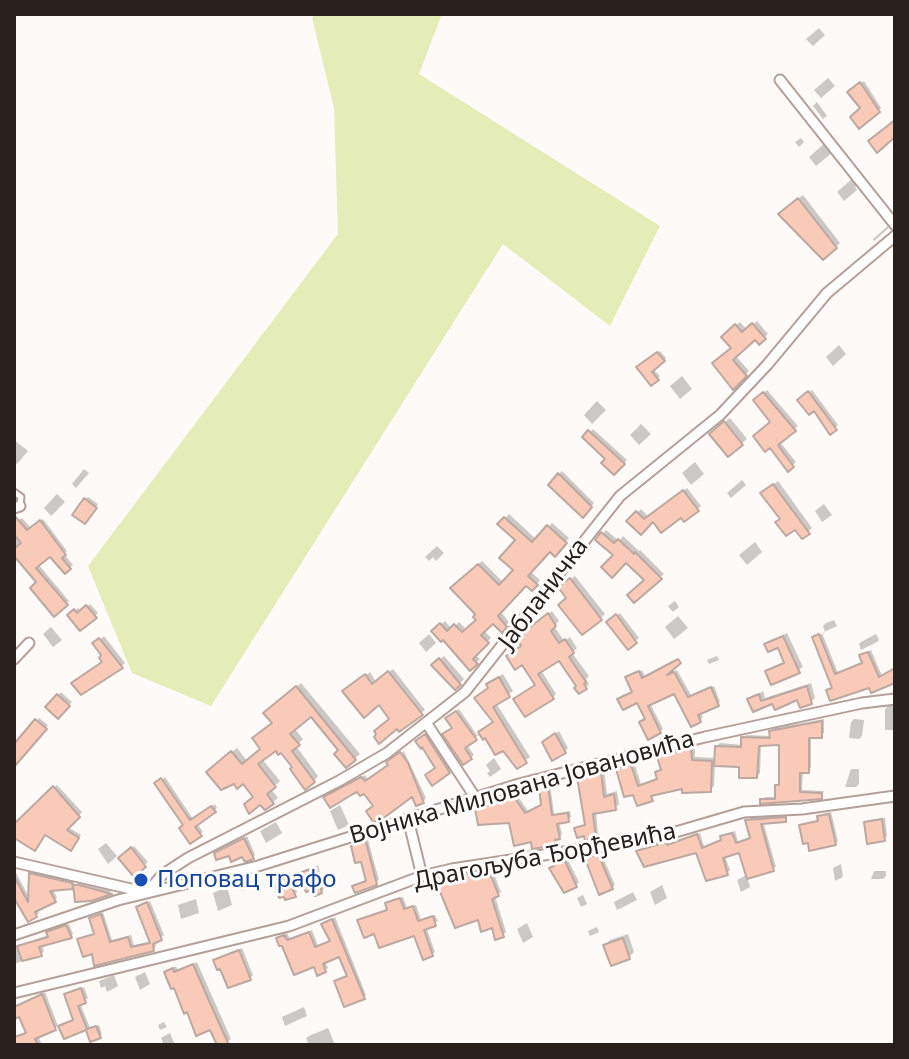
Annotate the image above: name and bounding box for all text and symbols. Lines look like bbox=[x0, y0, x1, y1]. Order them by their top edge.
street label: Јабланичка bbox=[493, 533, 595, 655]
street label: Војника Милована Јовановића bbox=[346, 725, 698, 851]
street label: Драгољуба Ђорђевића bbox=[412, 817, 678, 897]
place label: Поповац трафо bbox=[157, 866, 336, 894]
marker: Поповац трафо bbox=[132, 871, 150, 889]

